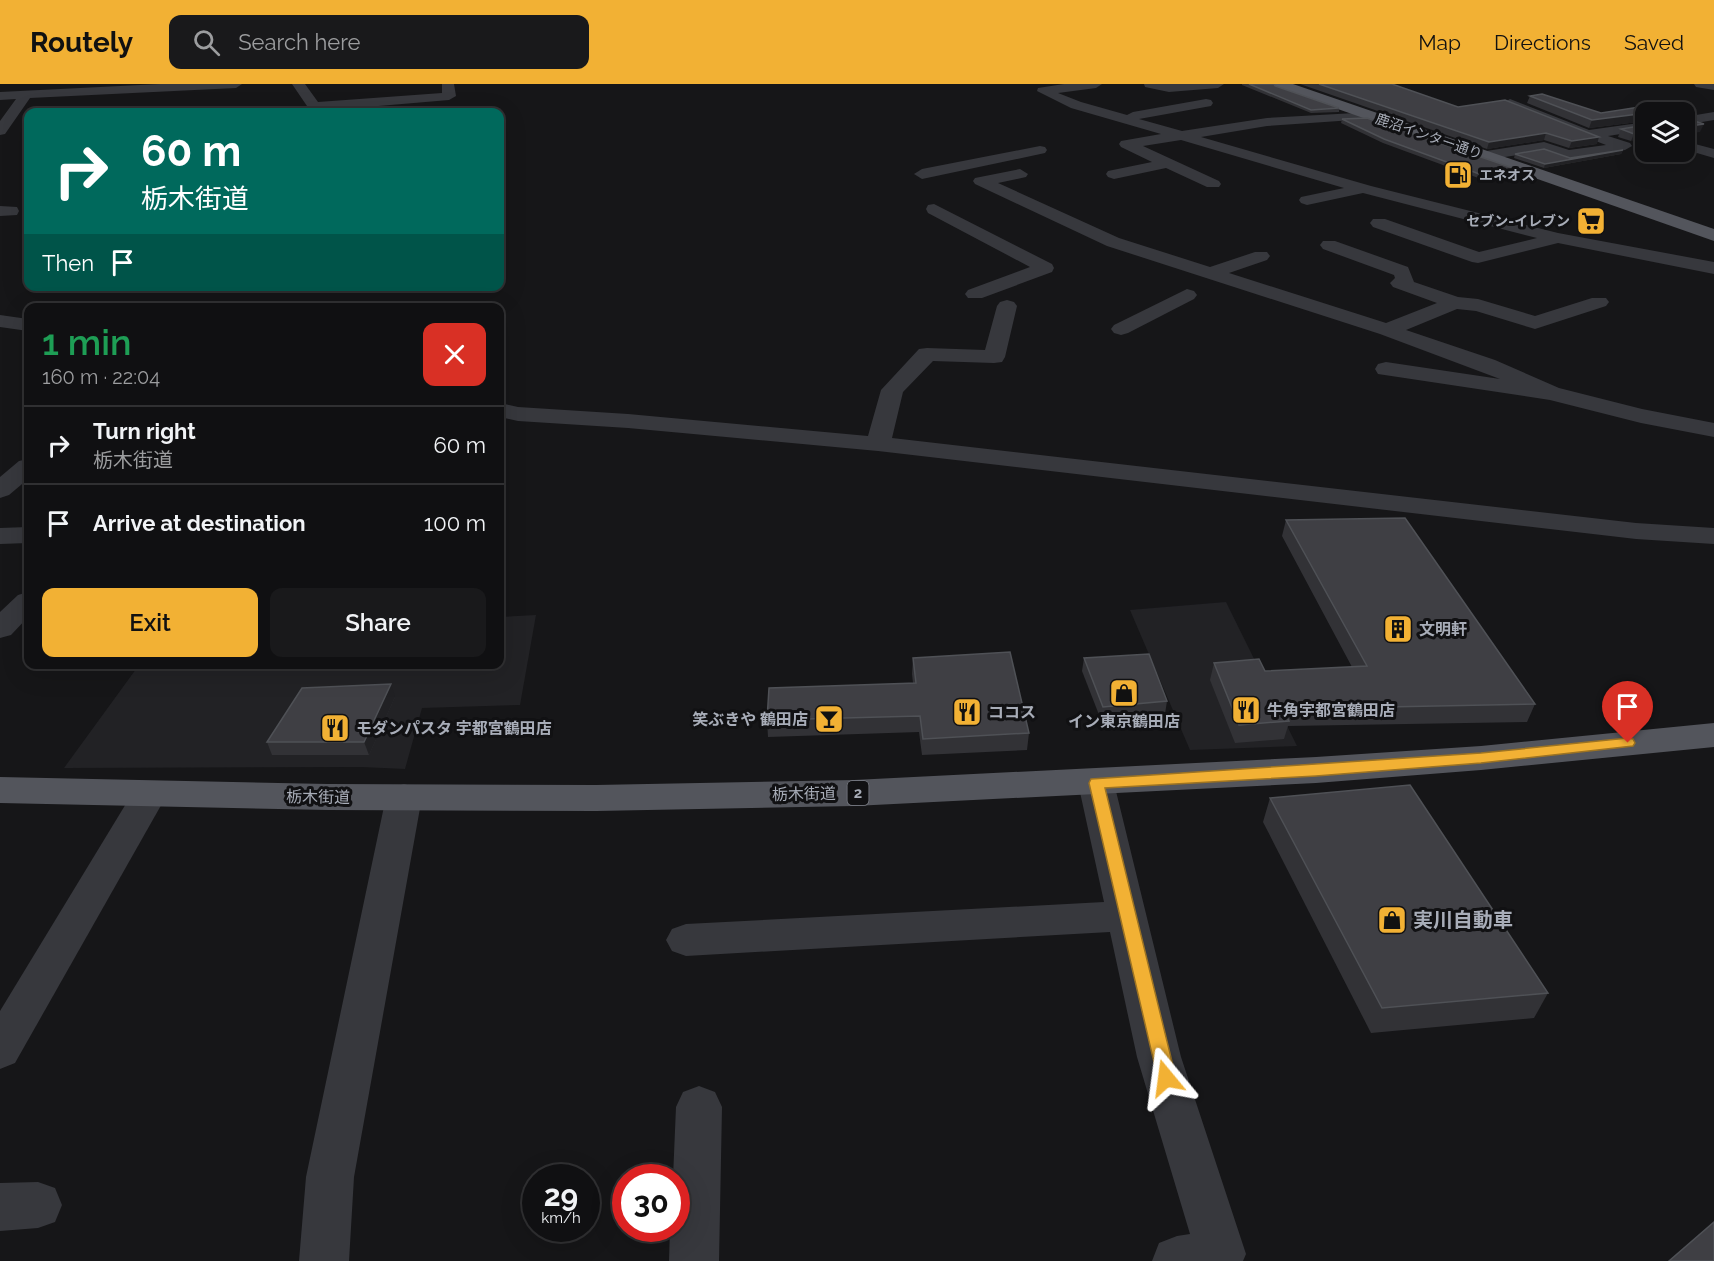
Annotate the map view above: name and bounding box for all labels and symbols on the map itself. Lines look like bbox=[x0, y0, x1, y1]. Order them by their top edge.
street label: 鹿沼インター通り bbox=[1373, 110, 1485, 162]
fuel station icon: エネオス bbox=[1442, 159, 1474, 191]
place label: エネオス bbox=[1479, 167, 1535, 183]
supermarket icon: セブン-イレブン bbox=[1575, 205, 1607, 237]
place label: セブン-イレブン bbox=[1466, 213, 1570, 229]
building icon: 文明軒 bbox=[1382, 613, 1414, 645]
place label: 文明軒 bbox=[1419, 620, 1467, 639]
shop icon: イン東京鶴田店 bbox=[1108, 677, 1140, 709]
pin bbox=[1602, 681, 1653, 743]
restaurant icon: 牛角宇都宮鶴田店 bbox=[1230, 694, 1262, 726]
restaurant icon: ココス bbox=[951, 696, 983, 728]
place label: 牛角宇都宮鶴田店 bbox=[1267, 701, 1395, 720]
bar icon: 笑ぶきや 鶴田店 bbox=[813, 703, 845, 735]
place label: ココス bbox=[988, 703, 1036, 722]
place label: 笑ぶきや 鶴田店 bbox=[692, 710, 808, 729]
restaurant icon: モダンパスタ 宇都宮鶴田店 bbox=[319, 712, 351, 744]
place label: イン東京鶴田店 bbox=[1068, 712, 1180, 731]
place label: モダンパスタ 宇都宮鶴田店 bbox=[356, 719, 552, 738]
road number: 2 bbox=[848, 781, 868, 805]
street label: 栃木街道 bbox=[772, 784, 836, 804]
street label: 栃木街道 bbox=[286, 787, 350, 807]
shop icon: 実川自動車 bbox=[1376, 904, 1408, 936]
place label: 実川自動車 bbox=[1413, 908, 1513, 932]
position arrow bbox=[1134, 1046, 1198, 1110]
speed limit sign: 30 bbox=[612, 1164, 690, 1242]

